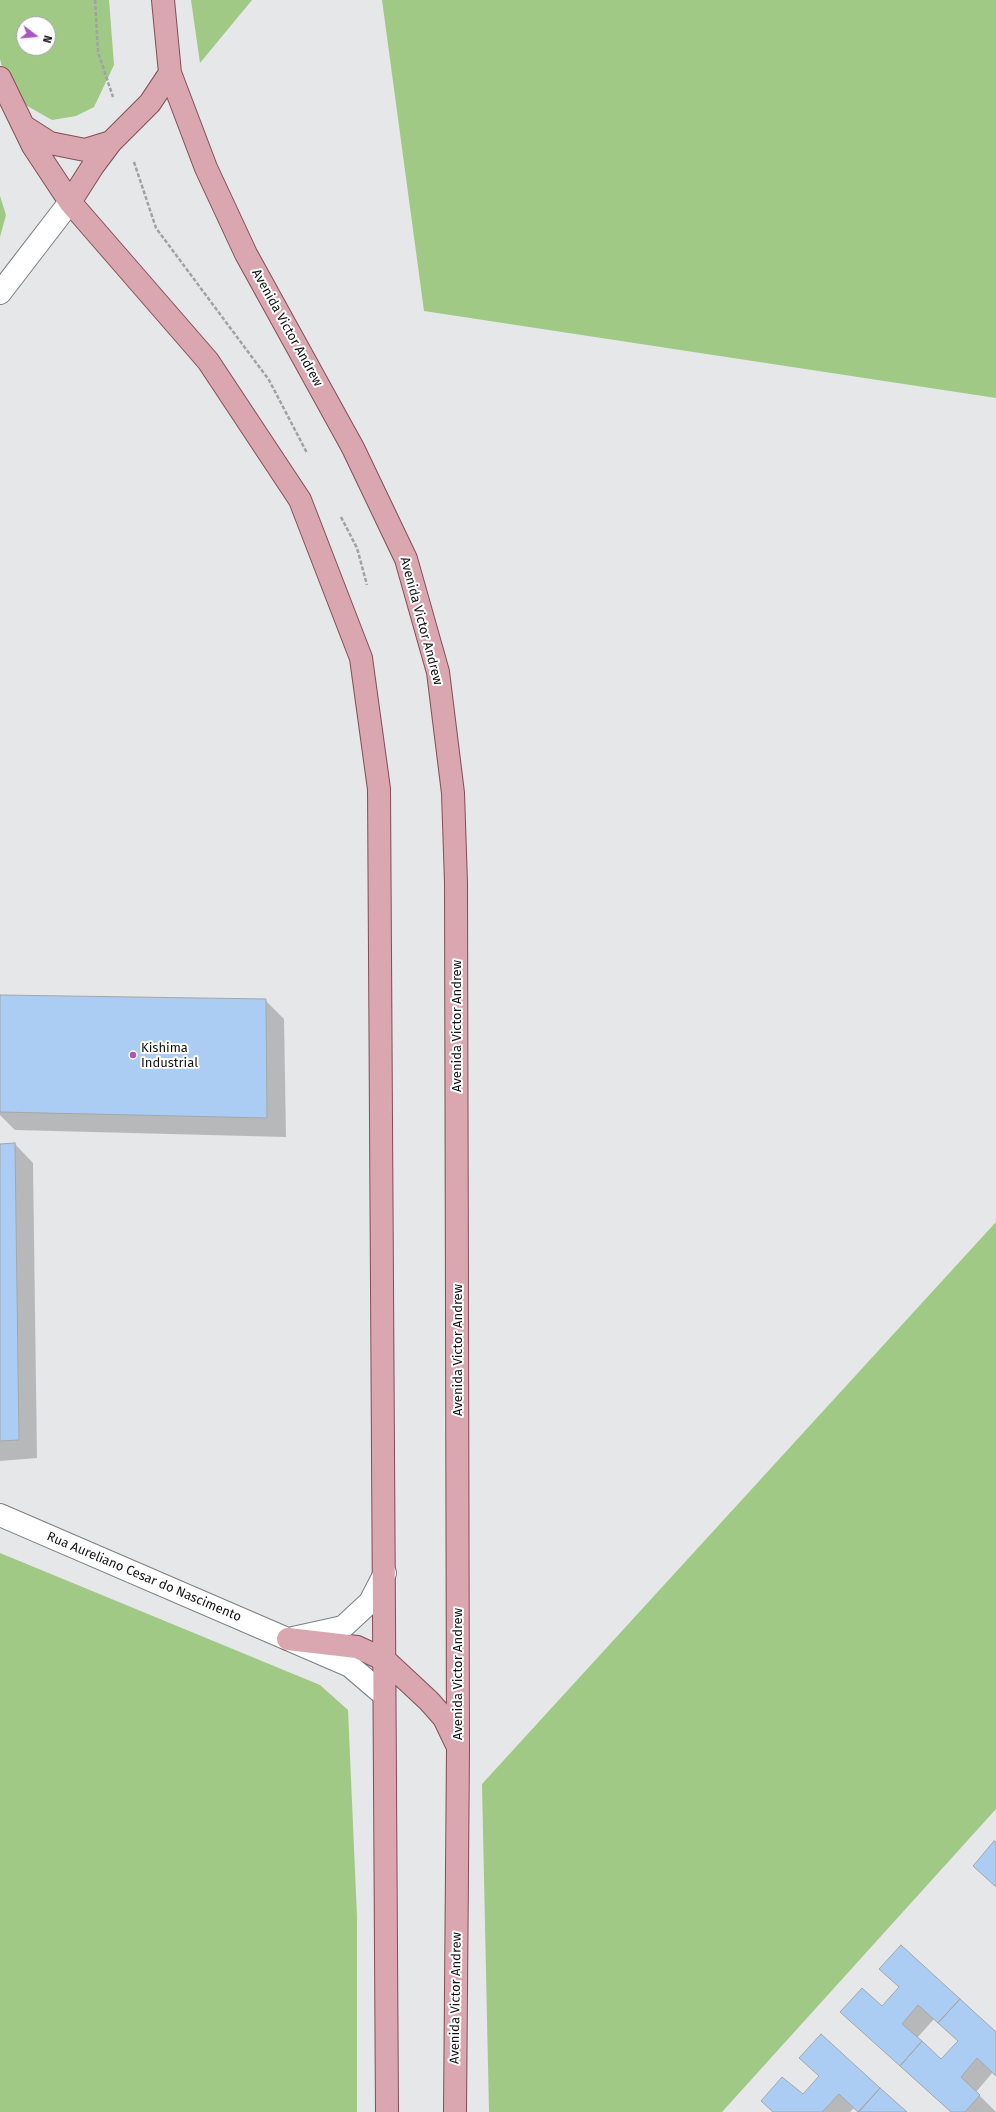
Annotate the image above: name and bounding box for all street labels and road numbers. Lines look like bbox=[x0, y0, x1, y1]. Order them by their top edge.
street label: Avenida Victor Andrew bbox=[248, 266, 326, 390]
street label: Avenida Victor Andrew bbox=[396, 555, 446, 687]
street label: Avenida Victor Andrew bbox=[449, 960, 465, 1092]
street label: Avenida Victor Andrew bbox=[450, 1284, 466, 1416]
street label: Rua Aureliano Cesar do Nascimento bbox=[44, 1529, 244, 1625]
street label: Avenida Victor Andrew bbox=[450, 1608, 466, 1740]
street label: Avenida Victor Andrew bbox=[447, 1932, 465, 2064]

